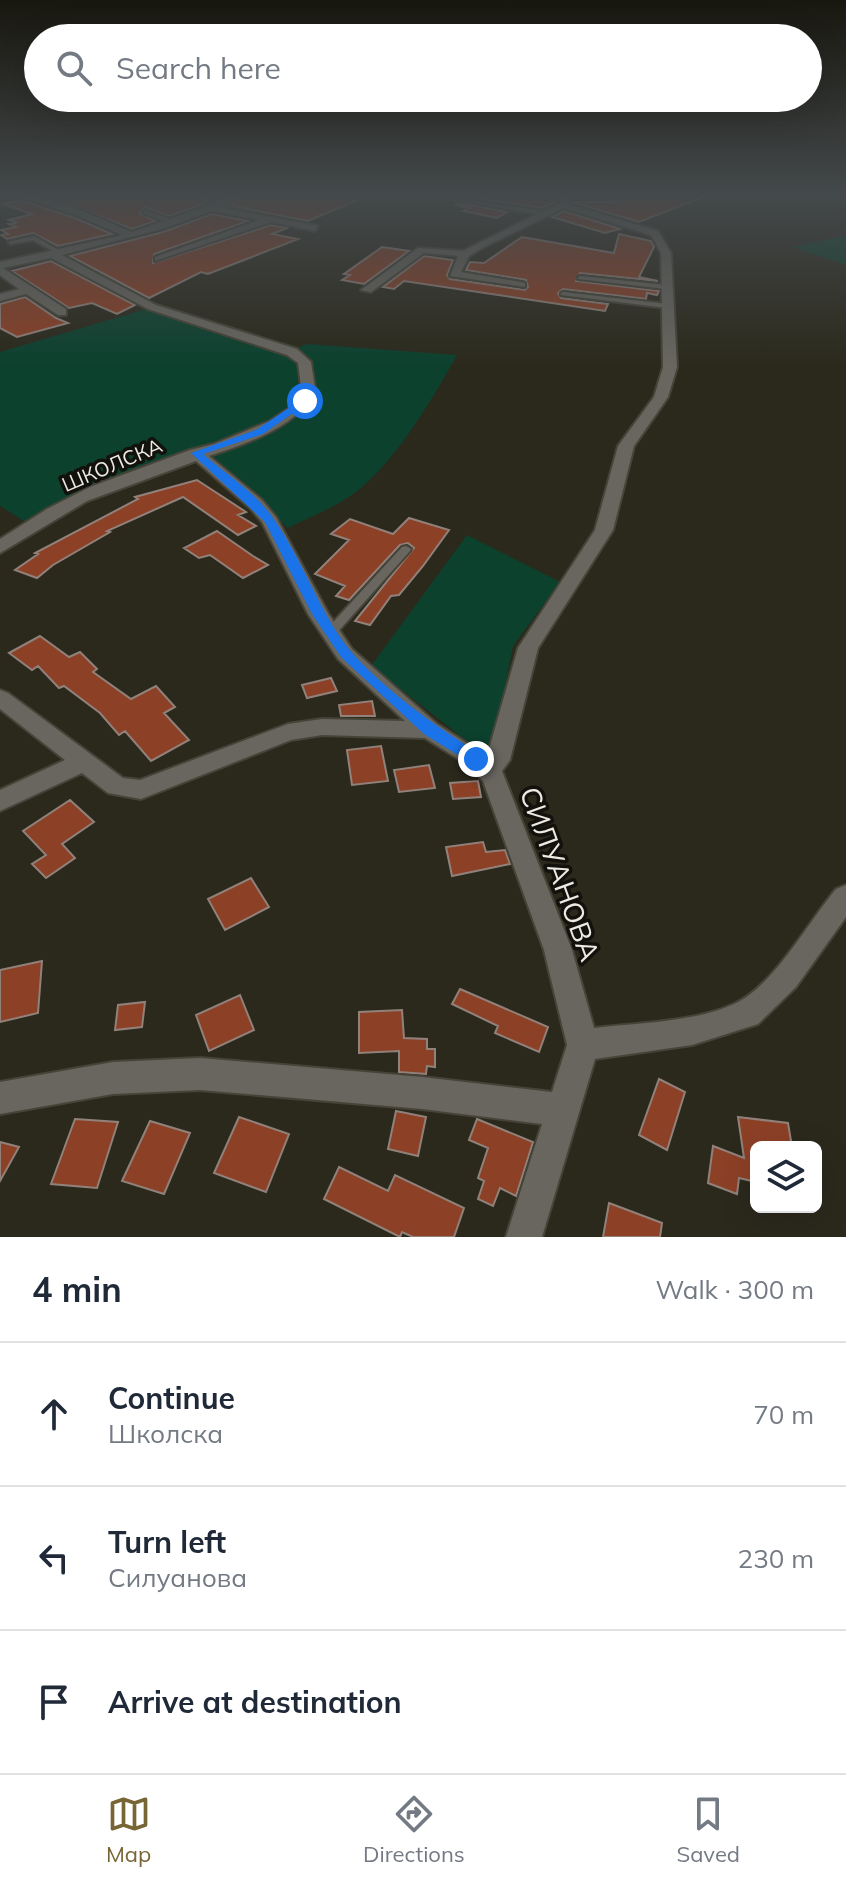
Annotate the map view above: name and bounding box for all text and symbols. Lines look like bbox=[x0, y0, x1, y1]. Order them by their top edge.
search box bbox=[24, 24, 822, 112]
icon: search bbox=[52, 46, 96, 90]
text: Search here bbox=[116, 49, 281, 87]
route start bbox=[287, 383, 323, 419]
street label: ШКОЛСКА bbox=[58, 432, 166, 497]
route end bbox=[458, 741, 494, 777]
street label: СИЛУАНОВА bbox=[513, 782, 608, 966]
map controls bbox=[750, 1141, 822, 1213]
button: layers bbox=[750, 1141, 822, 1213]
text: 4 min bbox=[32, 1268, 122, 1311]
text: Walk · 300 m bbox=[655, 1273, 814, 1306]
text: Continue bbox=[108, 1379, 235, 1417]
icon: ahead bbox=[32, 1392, 76, 1436]
text: 70 m bbox=[753, 1398, 814, 1431]
text: Школска bbox=[108, 1417, 223, 1450]
text: Turn left bbox=[108, 1523, 226, 1561]
icon: left bbox=[32, 1536, 76, 1580]
text: 230 m bbox=[738, 1542, 814, 1575]
text: Силуанова bbox=[108, 1561, 247, 1594]
icon: arrive bbox=[32, 1680, 76, 1724]
text: Arrive at destination bbox=[108, 1683, 402, 1721]
tab: Map bbox=[106, 1792, 151, 1868]
tab: Directions bbox=[363, 1792, 465, 1868]
tab: Saved bbox=[677, 1792, 740, 1868]

